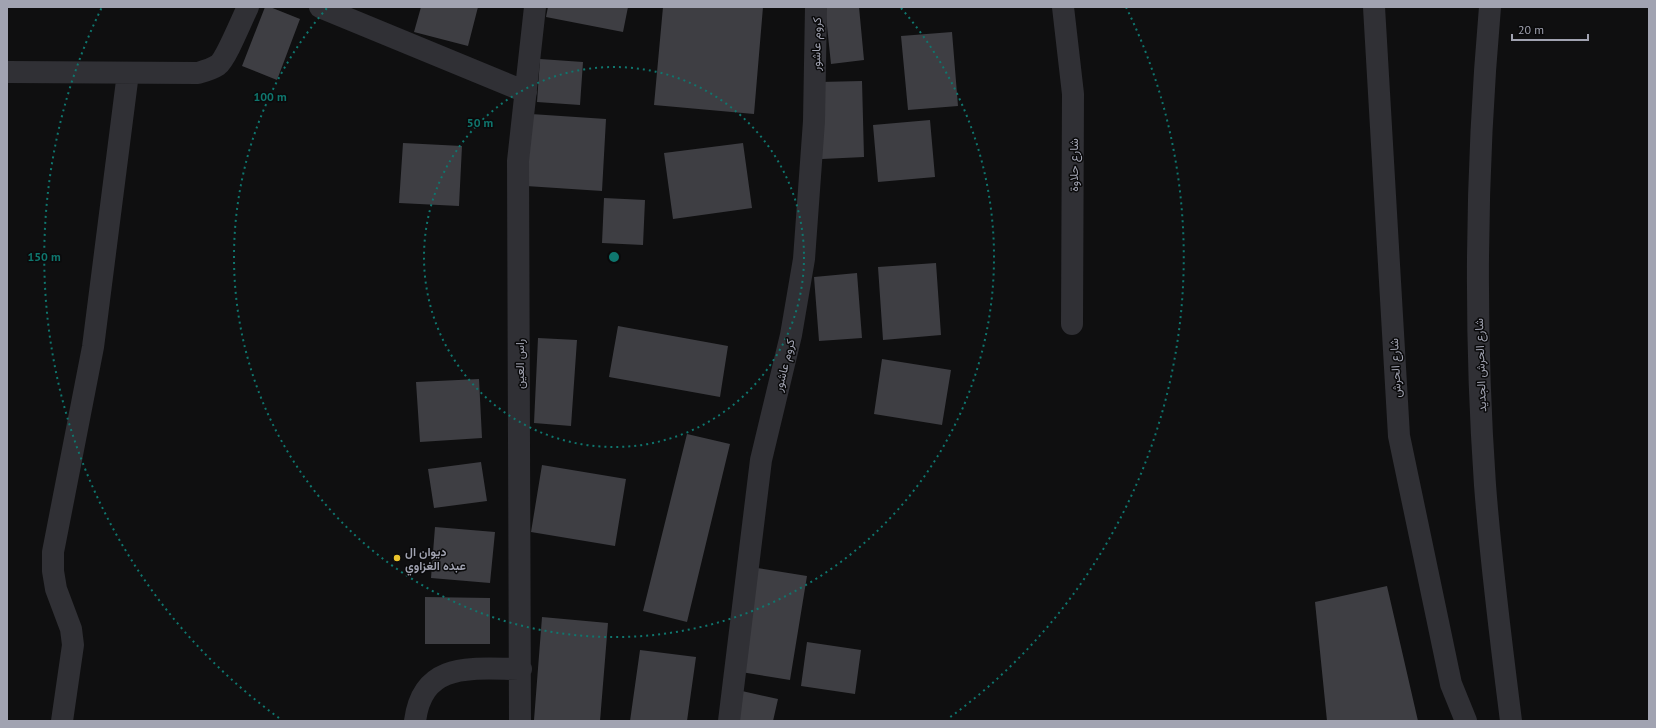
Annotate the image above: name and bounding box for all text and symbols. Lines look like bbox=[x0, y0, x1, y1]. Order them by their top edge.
scale bar bbox=[1512, 16, 1588, 42]
street label: كروم عاشور bbox=[808, 17, 825, 72]
text: 20 m bbox=[1518, 22, 1544, 37]
text: 100 m bbox=[253, 89, 287, 104]
text: 50 m bbox=[467, 115, 493, 130]
street label: شارع حلاوة bbox=[1066, 138, 1083, 192]
text: 150 m bbox=[27, 249, 61, 264]
centre of rings bbox=[607, 250, 621, 264]
street label: شارع الحرش الجديد bbox=[1471, 318, 1491, 412]
street label: كروم عاشور bbox=[770, 337, 799, 394]
street label: شارع الحرش bbox=[1386, 338, 1406, 398]
street label: راس العين bbox=[512, 339, 528, 389]
place label: ديوان ال عبده الغزاوي bbox=[405, 544, 466, 576]
marker: ديوان ال عبده الغزاوي bbox=[392, 553, 402, 563]

